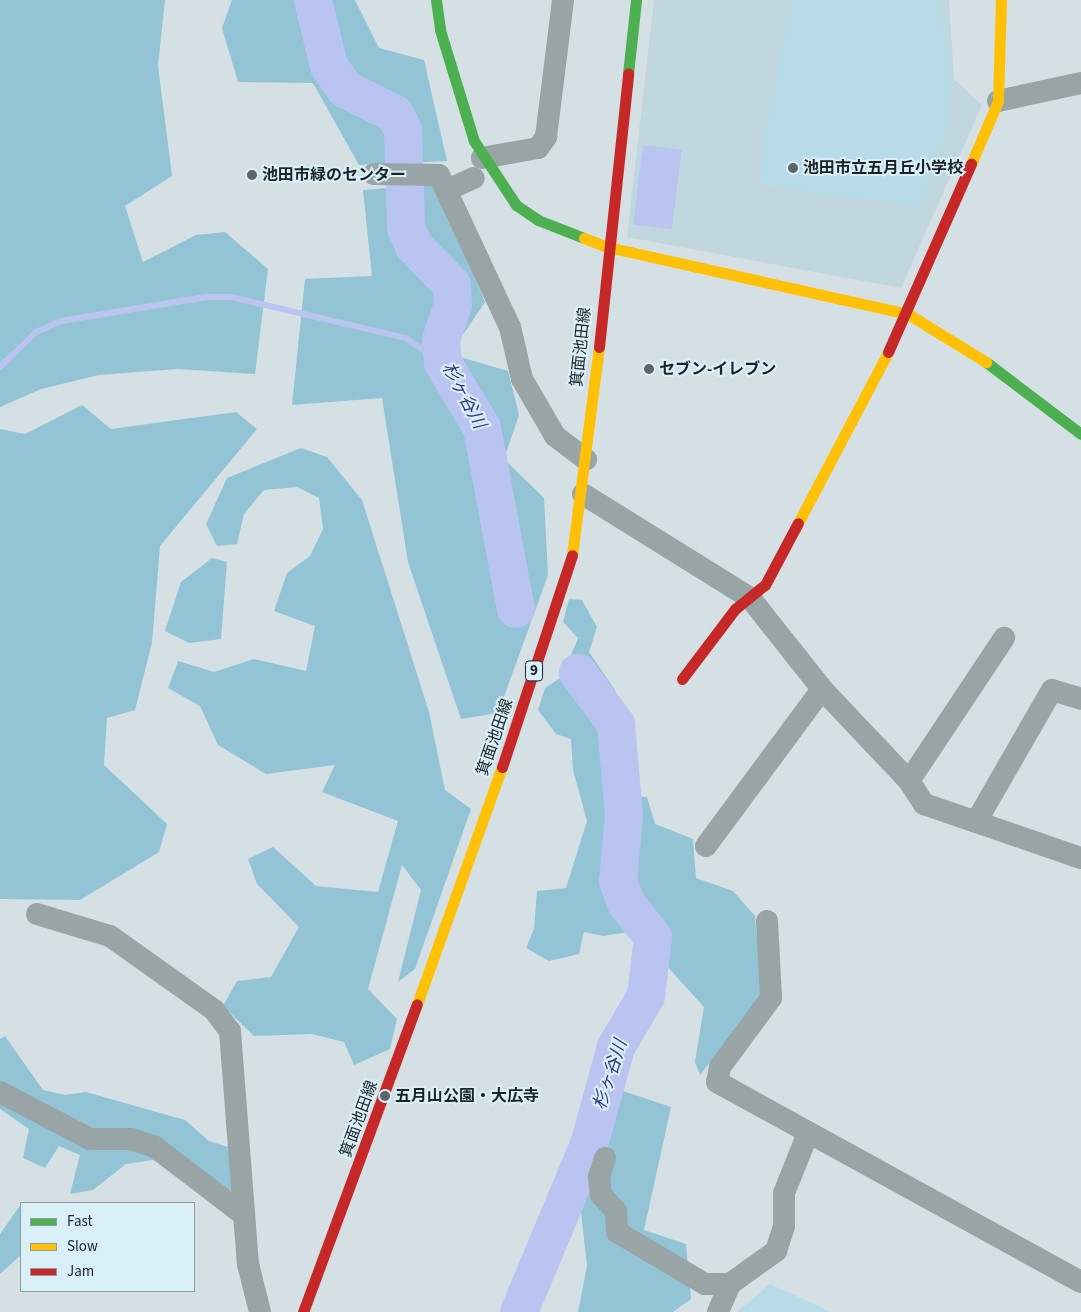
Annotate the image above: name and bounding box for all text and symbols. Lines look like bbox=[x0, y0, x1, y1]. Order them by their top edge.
place label: 池田市立五月丘小学校 bbox=[803, 158, 963, 178]
marker: 池田市立五月丘小学校 bbox=[787, 162, 799, 174]
place label: 池田市緑のセンター bbox=[262, 165, 406, 185]
marker: 池田市緑のセンター bbox=[246, 169, 258, 181]
street label: 箕面池田線 bbox=[567, 306, 595, 388]
water label: 杉ヶ谷川 bbox=[437, 359, 489, 433]
place label: セブン-イレブン bbox=[659, 359, 776, 379]
marker: セブン-イレブン bbox=[643, 363, 655, 375]
road number: 9 bbox=[524, 658, 544, 684]
street label: 箕面池田線 bbox=[473, 696, 517, 778]
water label: 杉ヶ谷川 bbox=[590, 1037, 632, 1113]
street label: 箕面池田線 bbox=[336, 1078, 382, 1160]
place label: 五月山公園・大広寺 bbox=[395, 1086, 539, 1106]
marker: 五月山公園・大広寺 bbox=[379, 1090, 391, 1102]
legend bbox=[20, 1202, 195, 1292]
text: Fast bbox=[67, 1211, 93, 1232]
text: Slow bbox=[67, 1236, 98, 1257]
text: Jam bbox=[67, 1261, 94, 1282]

